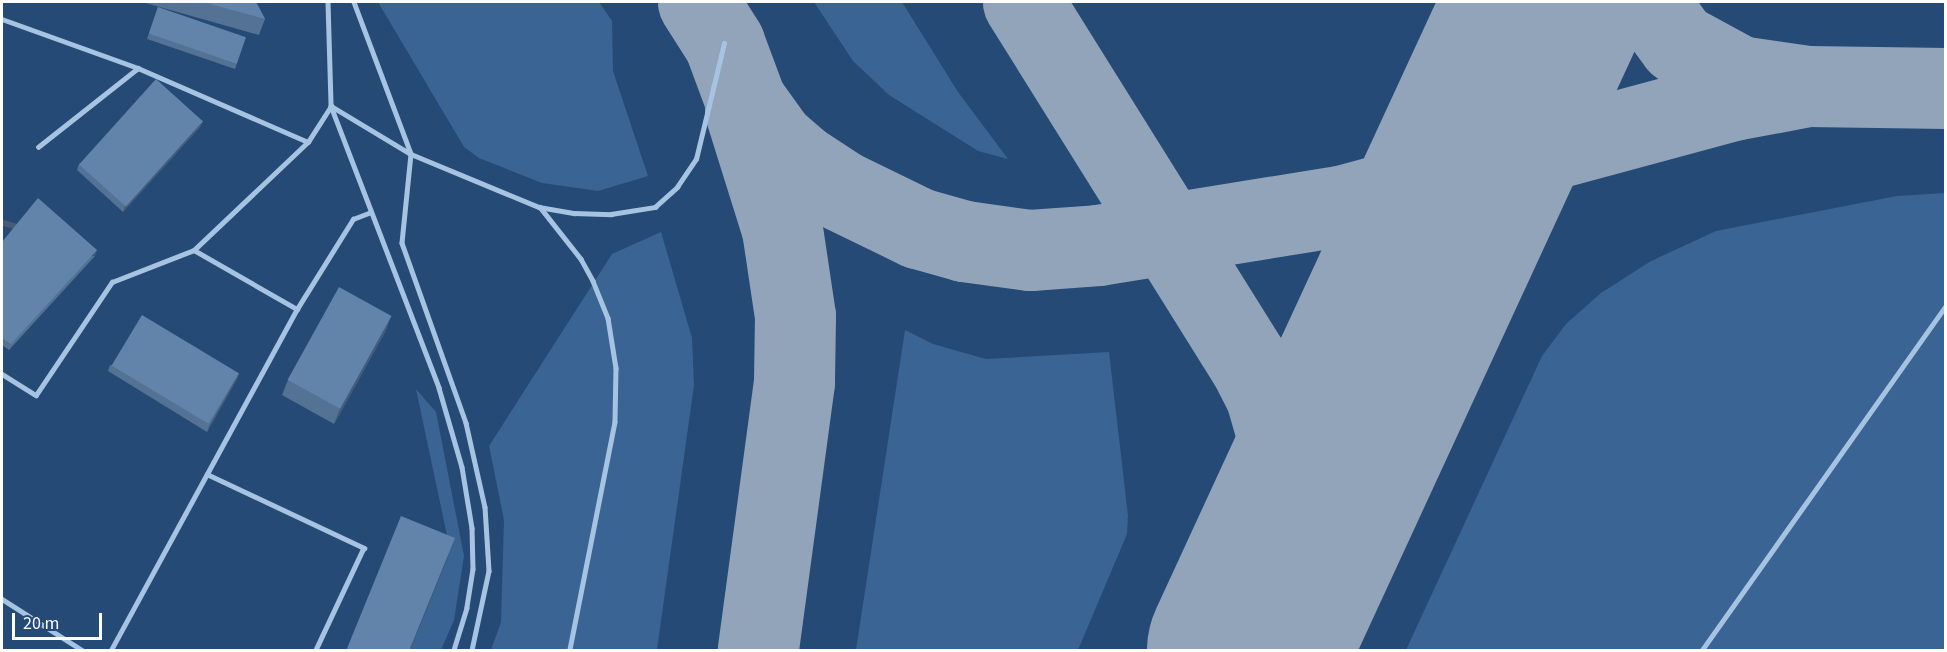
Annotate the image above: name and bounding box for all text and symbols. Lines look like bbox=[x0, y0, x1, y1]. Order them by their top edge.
scale bar bbox=[15, 601, 105, 639]
text: 20 m bbox=[23, 611, 59, 636]

